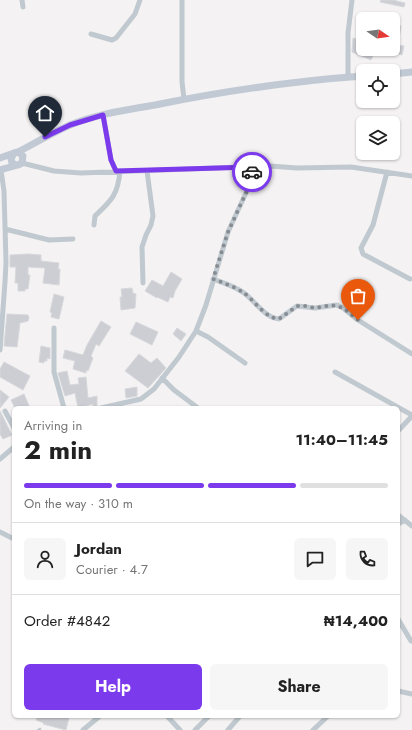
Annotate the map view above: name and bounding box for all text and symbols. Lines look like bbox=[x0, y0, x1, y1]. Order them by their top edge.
north arrow bbox=[356, 12, 400, 56]
map controls bbox=[356, 12, 400, 160]
button: locate bbox=[356, 64, 400, 108]
pin bbox=[28, 96, 62, 137]
icon: home bbox=[34, 102, 56, 124]
button: layers bbox=[356, 116, 400, 160]
courier bbox=[232, 152, 272, 192]
icon: car bbox=[241, 161, 263, 183]
pin bbox=[341, 279, 375, 320]
icon: bag bbox=[347, 285, 369, 307]
text: Arriving in bbox=[24, 416, 82, 435]
text: 11:40–11:45 bbox=[295, 429, 388, 451]
text: 2 min bbox=[24, 431, 92, 469]
text: On the way · 310 m bbox=[24, 494, 133, 513]
button: person bbox=[24, 538, 66, 580]
text: Jordan bbox=[76, 538, 122, 560]
button: chat bbox=[294, 538, 336, 580]
button: phone bbox=[346, 538, 388, 580]
text: Courier · 4.7 bbox=[76, 560, 148, 579]
text: Order #4842 bbox=[24, 610, 110, 632]
text: ₦14,400 bbox=[324, 610, 388, 632]
button: Help bbox=[24, 664, 202, 710]
button: Share bbox=[210, 664, 388, 710]

